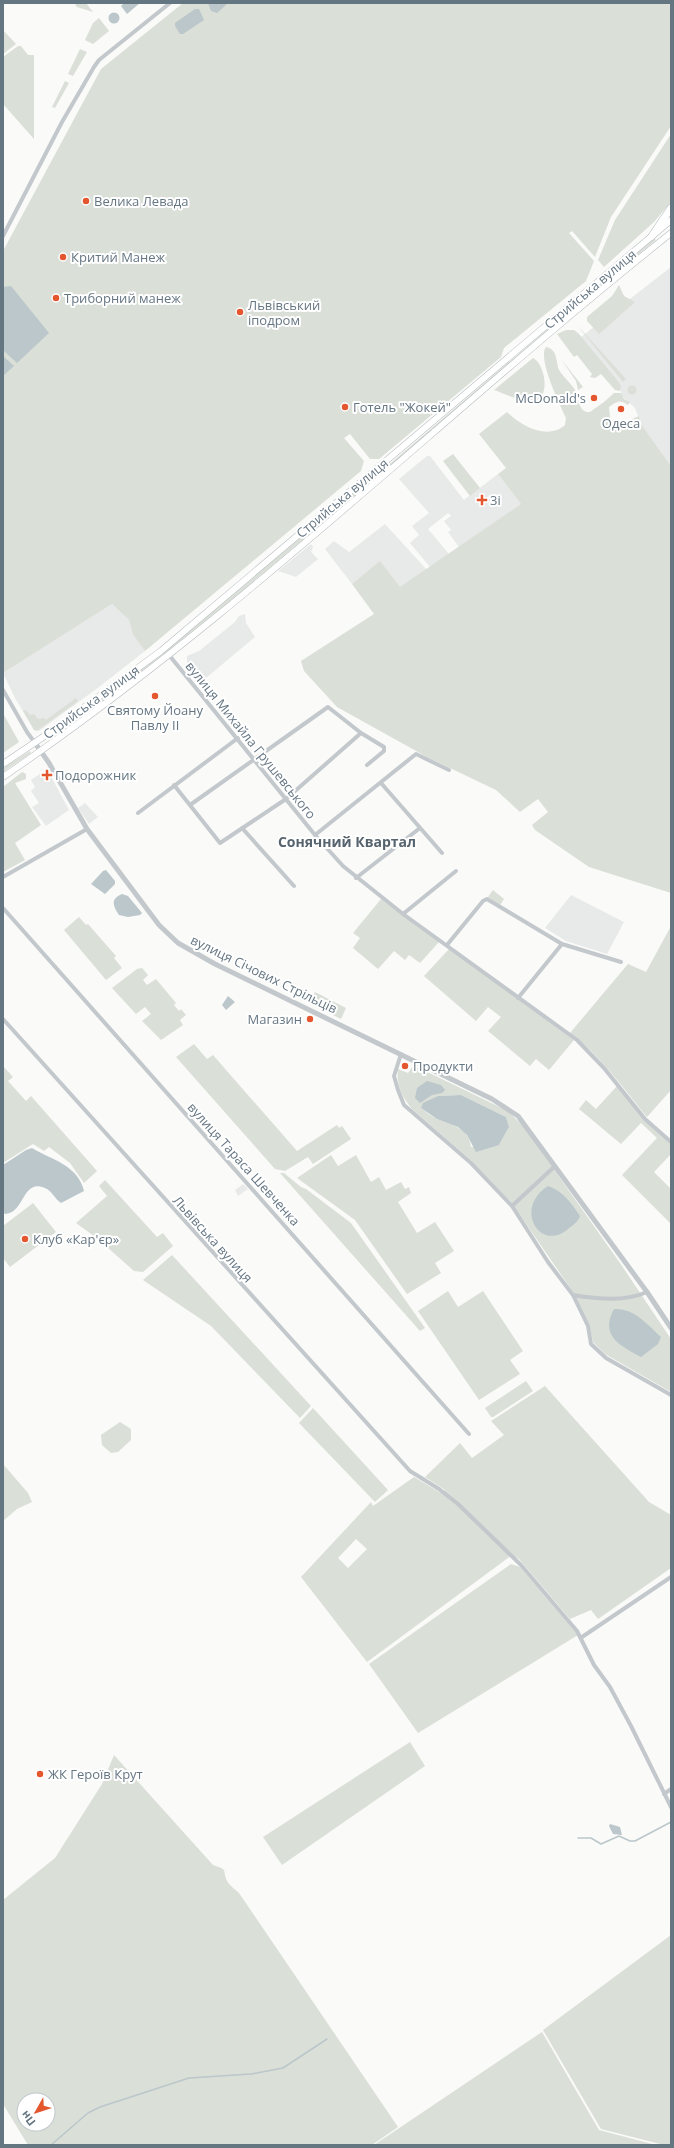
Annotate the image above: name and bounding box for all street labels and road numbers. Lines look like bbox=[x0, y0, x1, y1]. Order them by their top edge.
street label: Стрийська вулиця bbox=[540, 245, 640, 333]
street label: Стрийська вулиця bbox=[292, 454, 392, 542]
street label: вулиця Михайла Грушевського bbox=[182, 657, 320, 823]
street label: Стрийська вулиця bbox=[39, 661, 143, 743]
street label: вулиця Січових Стрільців bbox=[188, 931, 340, 1017]
street label: вулиця Тараса Шевченка bbox=[184, 1098, 304, 1230]
street label: Львівська вулиця bbox=[169, 1192, 257, 1286]

